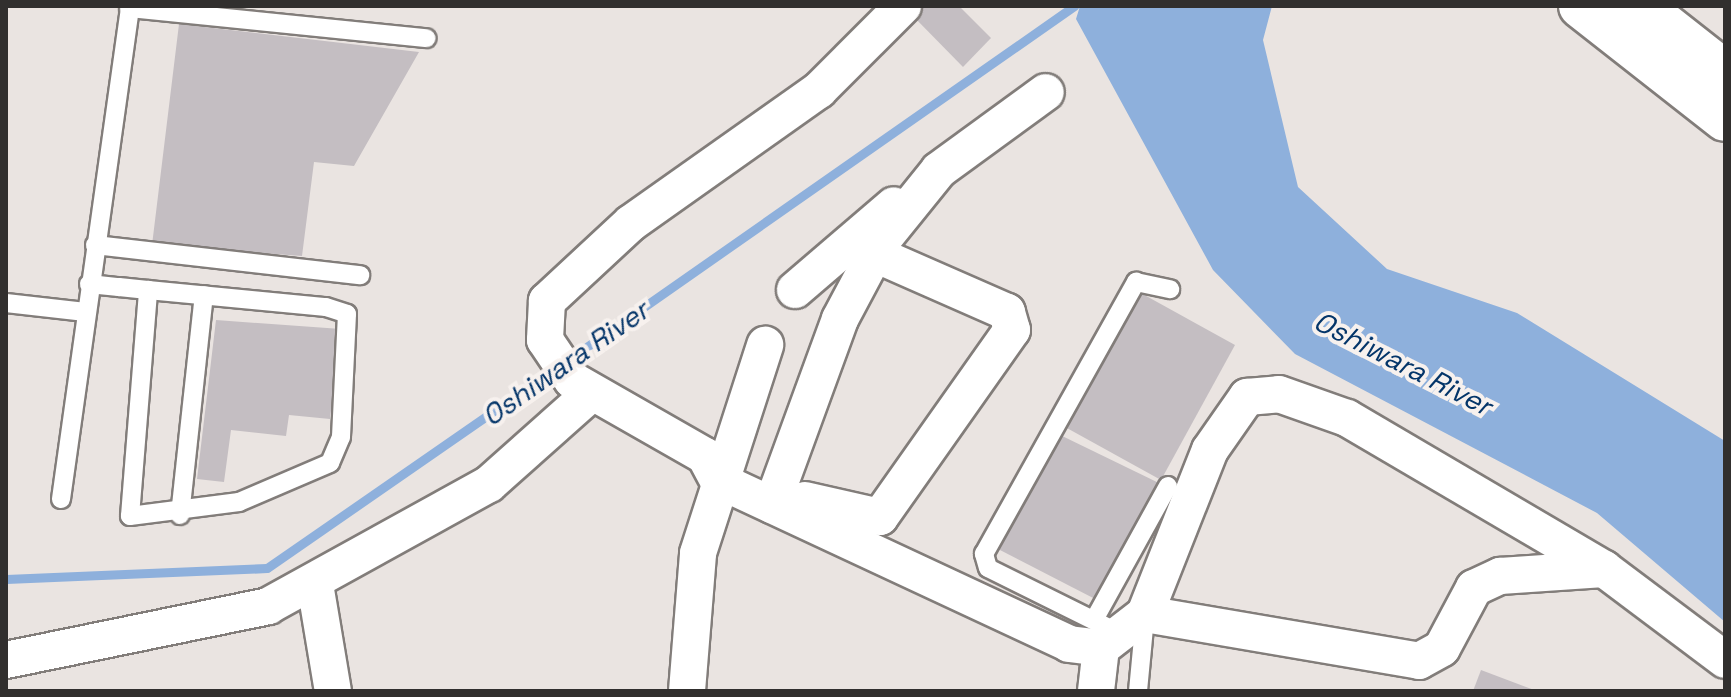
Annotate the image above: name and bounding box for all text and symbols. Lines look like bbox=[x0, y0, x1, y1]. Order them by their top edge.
water label: Oshiwara River bbox=[475, 293, 655, 433]
water label: Oshiwara River bbox=[1308, 304, 1498, 422]

